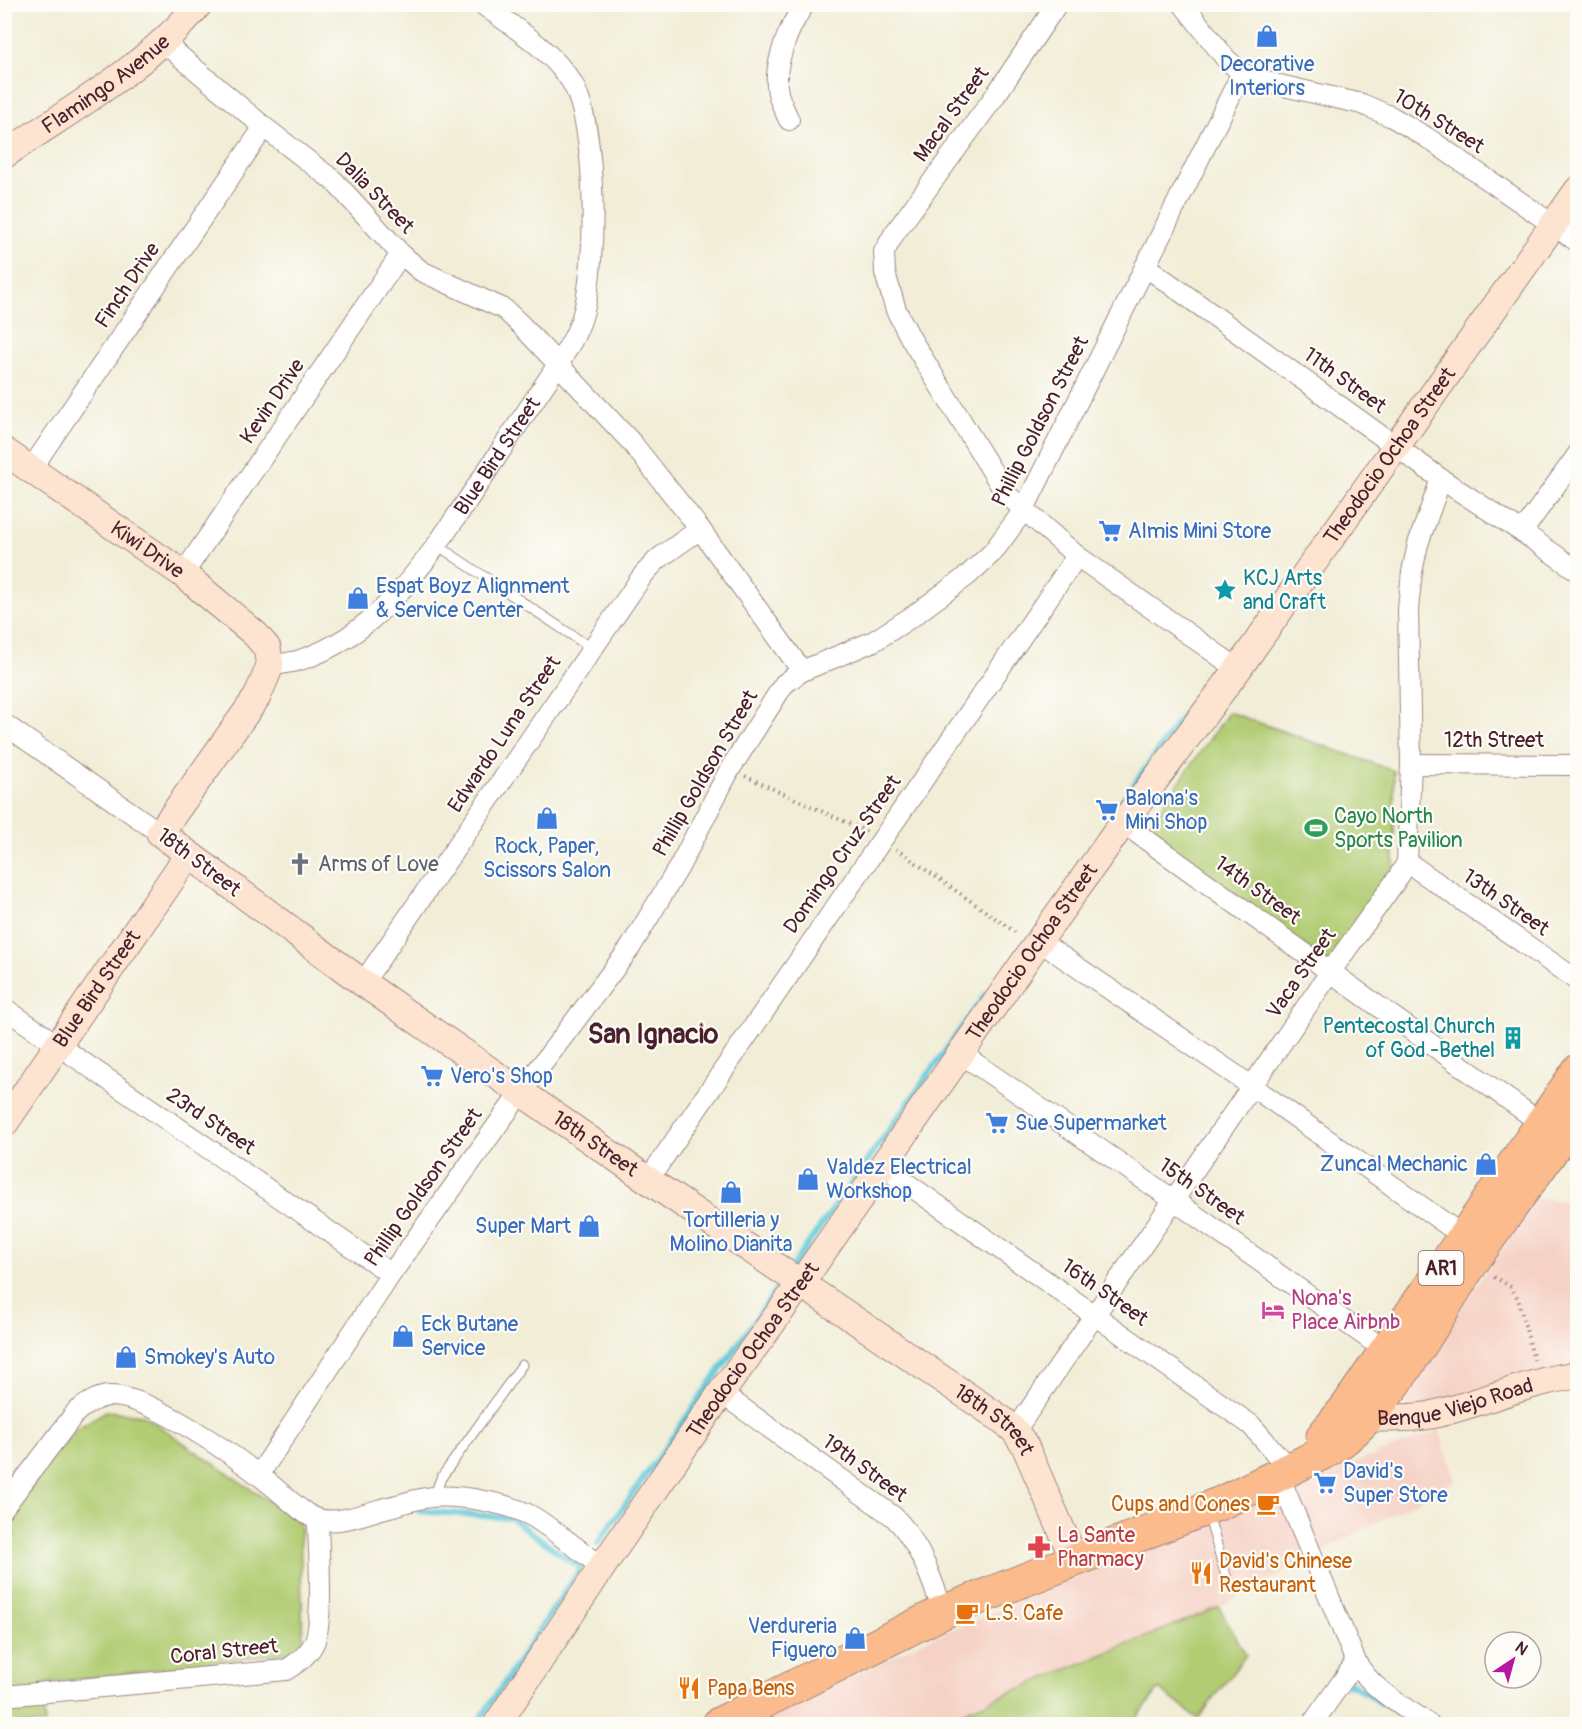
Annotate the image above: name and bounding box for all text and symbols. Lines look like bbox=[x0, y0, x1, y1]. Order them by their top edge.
shop icon: Decorative Interiors bbox=[1254, 23, 1280, 49]
street label: Flamingo Avenue bbox=[37, 28, 176, 140]
place label: Decorative Interiors bbox=[1220, 51, 1315, 102]
street label: Macal Street bbox=[908, 61, 996, 167]
street label: 10th Street bbox=[1388, 83, 1490, 160]
street label: Dalia Street bbox=[329, 147, 420, 240]
street label: Finch Drive bbox=[89, 237, 166, 333]
street label: Phillip Goldson Street bbox=[986, 331, 1095, 511]
street label: 11th Street bbox=[1298, 341, 1392, 420]
street label: Kevin Drive bbox=[234, 353, 311, 449]
street label: Theodocio Ochoa Street bbox=[1318, 362, 1462, 550]
street label: Blue Bird Street bbox=[448, 391, 547, 521]
street label: Kiwi Drive bbox=[105, 515, 190, 585]
supermarket icon: Almis Mini Store bbox=[1097, 518, 1123, 544]
place label: Almis Mini Store bbox=[1128, 518, 1272, 545]
place label: KCJ Arts and Craft bbox=[1243, 565, 1327, 616]
place label: Espat Boyz Alignment & Service Center bbox=[376, 573, 570, 624]
place icon: KCJ Arts and Craft bbox=[1212, 577, 1238, 603]
shop icon: Espat Boyz Alignment & Service Center bbox=[345, 585, 371, 611]
street label: Edwardo Luna Street bbox=[442, 650, 567, 818]
street label: Phillip Goldson Street bbox=[647, 685, 764, 861]
street label: 12th Street bbox=[1444, 727, 1544, 754]
street label: Domingo Cruz Street bbox=[778, 769, 908, 939]
place label: Balona's Mini Shop bbox=[1125, 785, 1207, 836]
supermarket icon: Balona's Mini Shop bbox=[1094, 797, 1120, 823]
place label: Cayo North Sports Pavilion bbox=[1334, 803, 1463, 854]
shop icon: Rock, Paper, Scissors Salon bbox=[534, 805, 560, 831]
sports icon: Cayo North Sports Pavilion bbox=[1303, 815, 1329, 841]
street label: 18th Street bbox=[151, 822, 247, 903]
place label: Rock, Paper, Scissors Salon bbox=[483, 833, 611, 884]
street label: 14th Street bbox=[1209, 850, 1307, 931]
church icon: Arms of Love bbox=[287, 851, 313, 877]
place label: Arms of Love bbox=[318, 851, 439, 878]
street label: Theodocio Ochoa Street bbox=[960, 858, 1104, 1047]
street label: 13th Street bbox=[1457, 863, 1555, 942]
street label: Vaca Street bbox=[1260, 922, 1343, 1024]
street label: Blue Bird Street bbox=[47, 924, 147, 1053]
place label: Pentecostal Church of God -Bethel bbox=[1322, 1013, 1495, 1064]
district label: San Ignacio bbox=[588, 1018, 719, 1051]
building icon: Pentecostal Church of God -Bethel bbox=[1500, 1025, 1526, 1051]
supermarket icon: Vero's Shop bbox=[419, 1063, 445, 1089]
place label: Vero's Shop bbox=[450, 1063, 553, 1090]
street label: 23rd Street bbox=[161, 1082, 261, 1161]
street label: Phillip Goldson Street bbox=[358, 1102, 489, 1272]
street label: 18th Street bbox=[547, 1105, 644, 1183]
supermarket icon: Sue Supermarket bbox=[984, 1110, 1010, 1136]
place label: Sue Supermarket bbox=[1015, 1110, 1167, 1137]
place label: Zuncal Mechanic bbox=[1320, 1151, 1468, 1178]
shop icon: Zuncal Mechanic bbox=[1473, 1151, 1499, 1177]
street label: 15th Street bbox=[1153, 1152, 1251, 1231]
place label: Valdez Electrical Workshop bbox=[826, 1154, 972, 1205]
shop icon: Valdez Electrical Workshop bbox=[795, 1166, 821, 1192]
shop icon: Tortilleria y Molino Dianita bbox=[718, 1179, 744, 1205]
place label: Tortilleria y Molino Dianita bbox=[670, 1207, 792, 1258]
place label: Super Mart bbox=[475, 1213, 572, 1240]
shop icon: Super Mart bbox=[576, 1213, 602, 1239]
road number: AR1 bbox=[1418, 1251, 1464, 1285]
street label: 16th Street bbox=[1056, 1253, 1154, 1333]
street label: Theodocio Ochoa Street bbox=[681, 1256, 826, 1444]
place label: Nona's Place Airbnb bbox=[1291, 1285, 1400, 1336]
hotel icon: Nona's Place Airbnb bbox=[1260, 1297, 1286, 1323]
place label: Eck Butane Service bbox=[421, 1311, 519, 1362]
shop icon: Eck Butane Service bbox=[390, 1323, 416, 1349]
shop icon: Smokey's Auto bbox=[113, 1344, 139, 1370]
place label: Smokey's Auto bbox=[144, 1344, 275, 1371]
street label: Benque Viejo Road bbox=[1377, 1372, 1536, 1432]
street label: 18th Street bbox=[949, 1378, 1040, 1460]
street label: 19th Street bbox=[817, 1428, 913, 1509]
place label: David's Super Store bbox=[1343, 1458, 1448, 1509]
supermarket icon: David's Super Store bbox=[1312, 1470, 1338, 1496]
place label: Cups and Cones bbox=[1111, 1491, 1251, 1518]
cafe icon: Cups and Cones bbox=[1255, 1491, 1281, 1517]
place label: La Sante Pharmacy bbox=[1057, 1522, 1144, 1573]
pharmacy icon: La Sante Pharmacy bbox=[1026, 1534, 1052, 1560]
place label: David's Chinese Restaurant bbox=[1219, 1548, 1353, 1599]
restaurant icon: David's Chinese Restaurant bbox=[1188, 1560, 1214, 1586]
cafe icon: L.S. Cafe bbox=[954, 1600, 980, 1626]
place label: L.S. Cafe bbox=[985, 1600, 1064, 1627]
place label: Verdureria Figuero bbox=[748, 1613, 837, 1664]
shop icon: Verdureria Figuero bbox=[842, 1625, 868, 1651]
north arrow bbox=[1483, 1630, 1543, 1690]
street label: Coral Street bbox=[169, 1632, 280, 1671]
text: N bbox=[1511, 1637, 1532, 1660]
restaurant icon: Papa Bens bbox=[676, 1675, 702, 1701]
place label: Papa Bens bbox=[707, 1675, 795, 1702]

